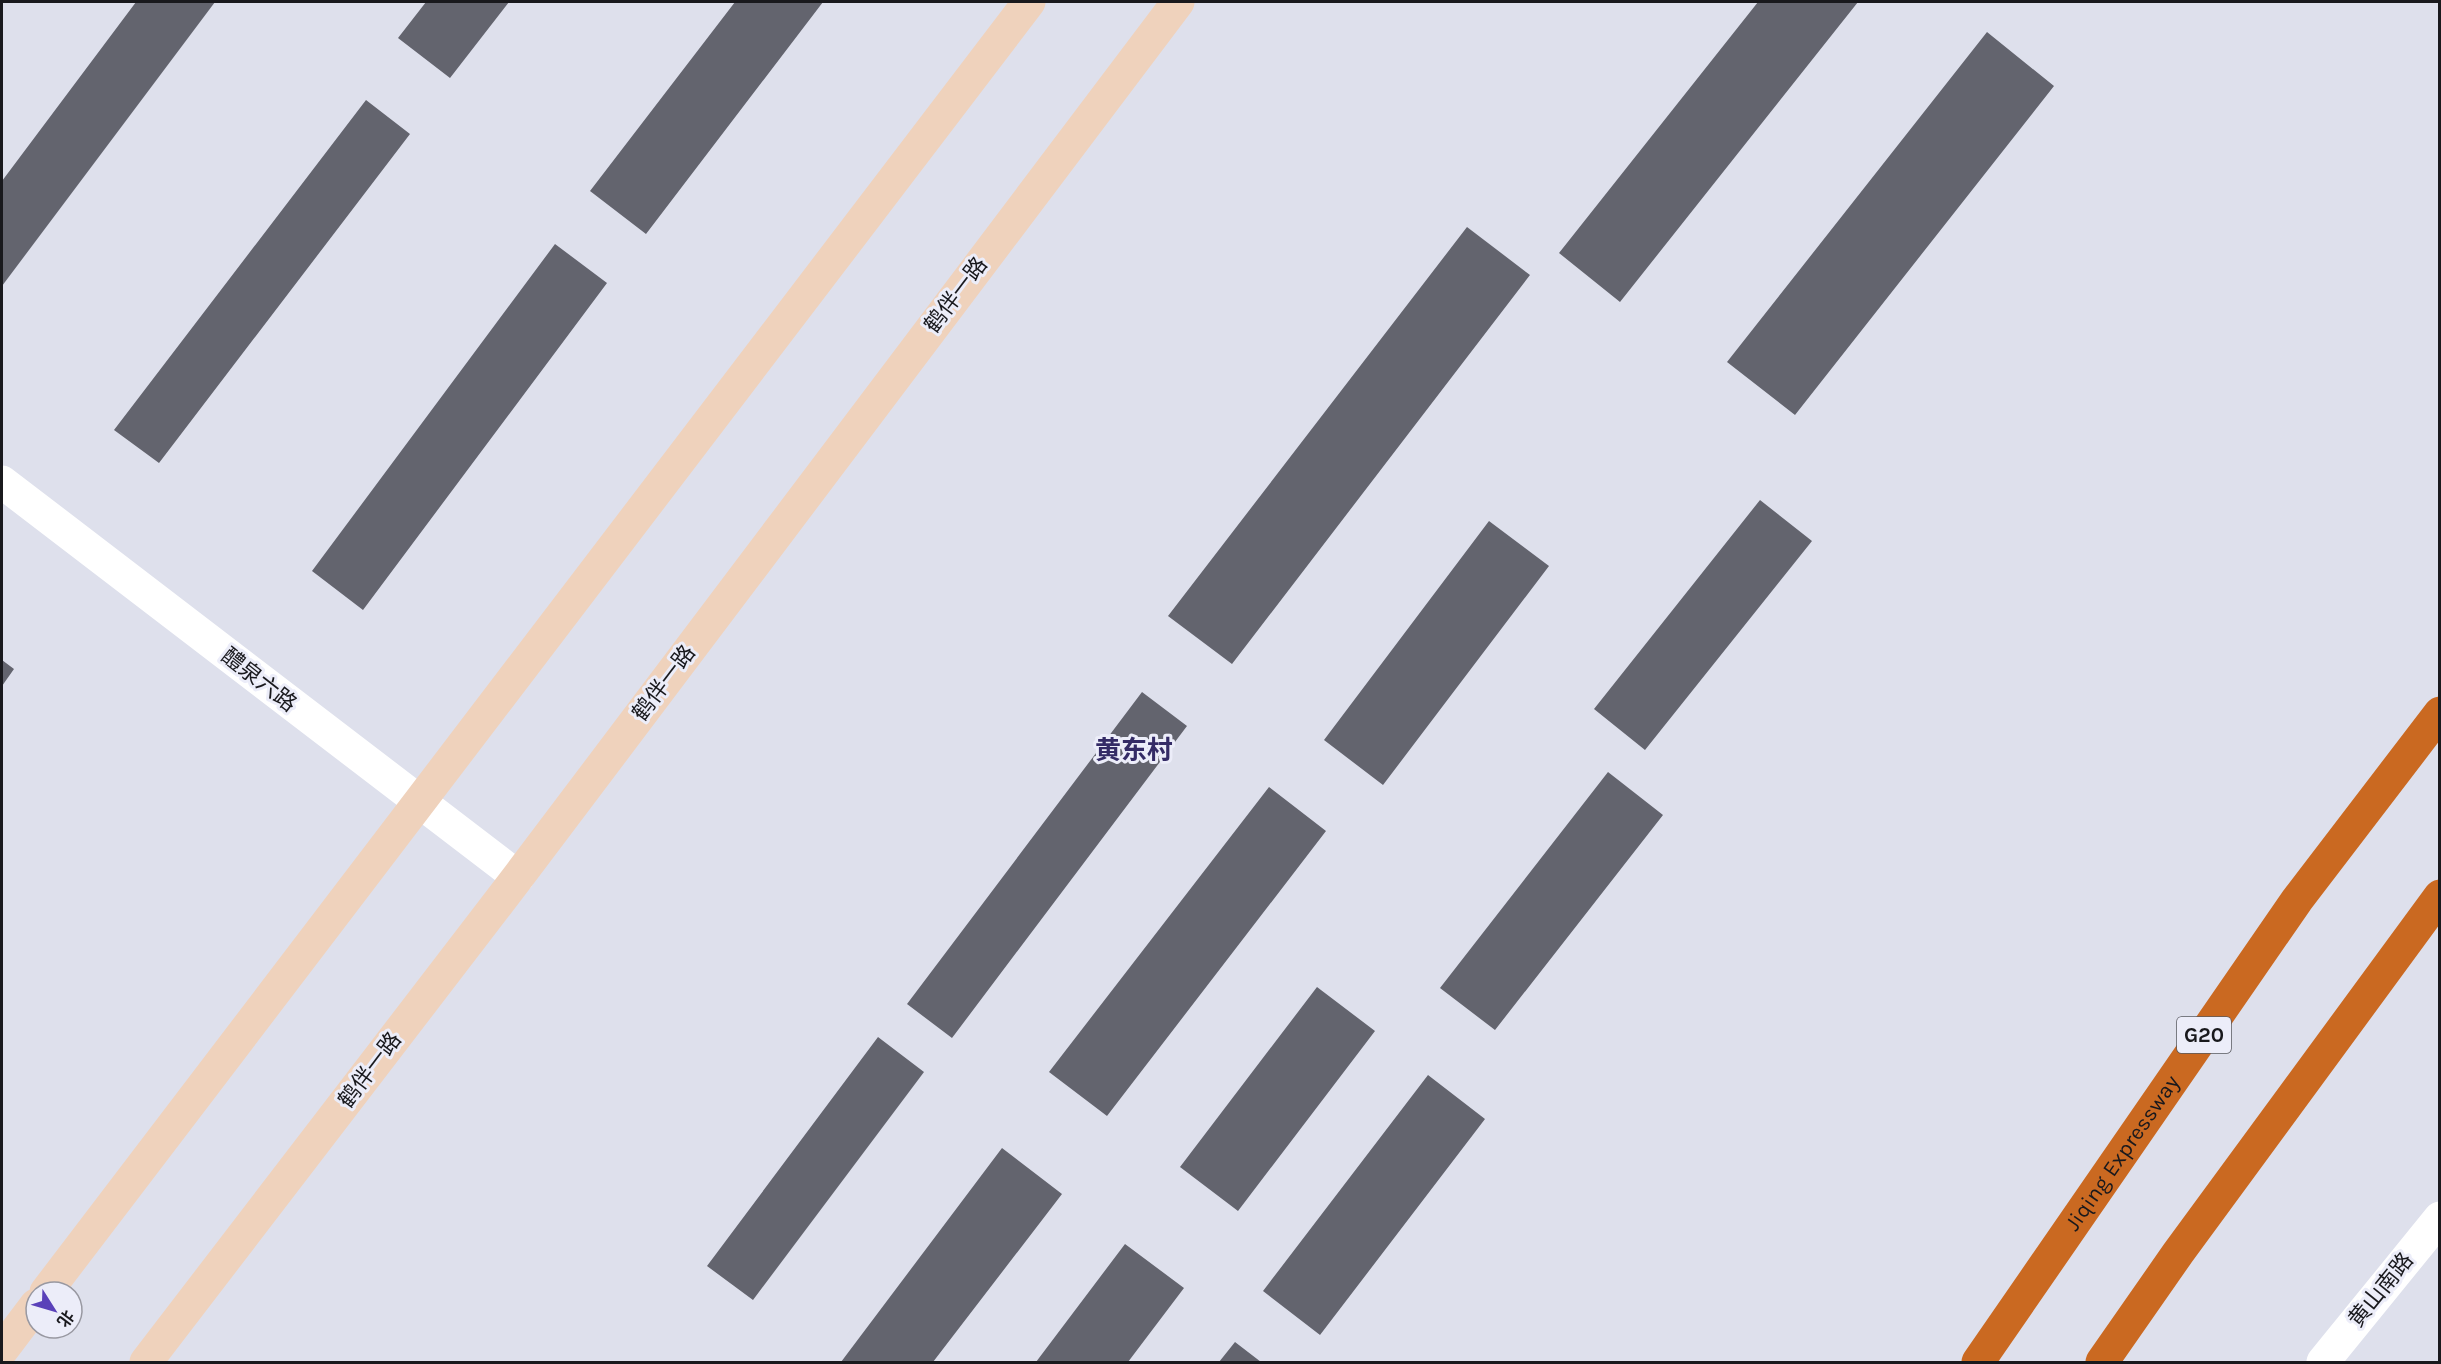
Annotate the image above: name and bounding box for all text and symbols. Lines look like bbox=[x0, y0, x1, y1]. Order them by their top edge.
street label: 鹤伴一路 bbox=[919, 252, 993, 338]
street label: 鹤伴一路 bbox=[627, 640, 701, 726]
street label: 醴泉六路 bbox=[216, 643, 302, 717]
district label: 黄东村 bbox=[1095, 735, 1173, 766]
road number: G20 bbox=[2177, 1017, 2231, 1053]
street label: 鹤伴一路 bbox=[333, 1027, 407, 1113]
street label: Jiqing Expressway bbox=[2060, 1070, 2185, 1236]
street label: 黄山南路 bbox=[2343, 1248, 2419, 1332]
north arrow bbox=[24, 1280, 84, 1340]
text: 北 bbox=[53, 1307, 78, 1331]

